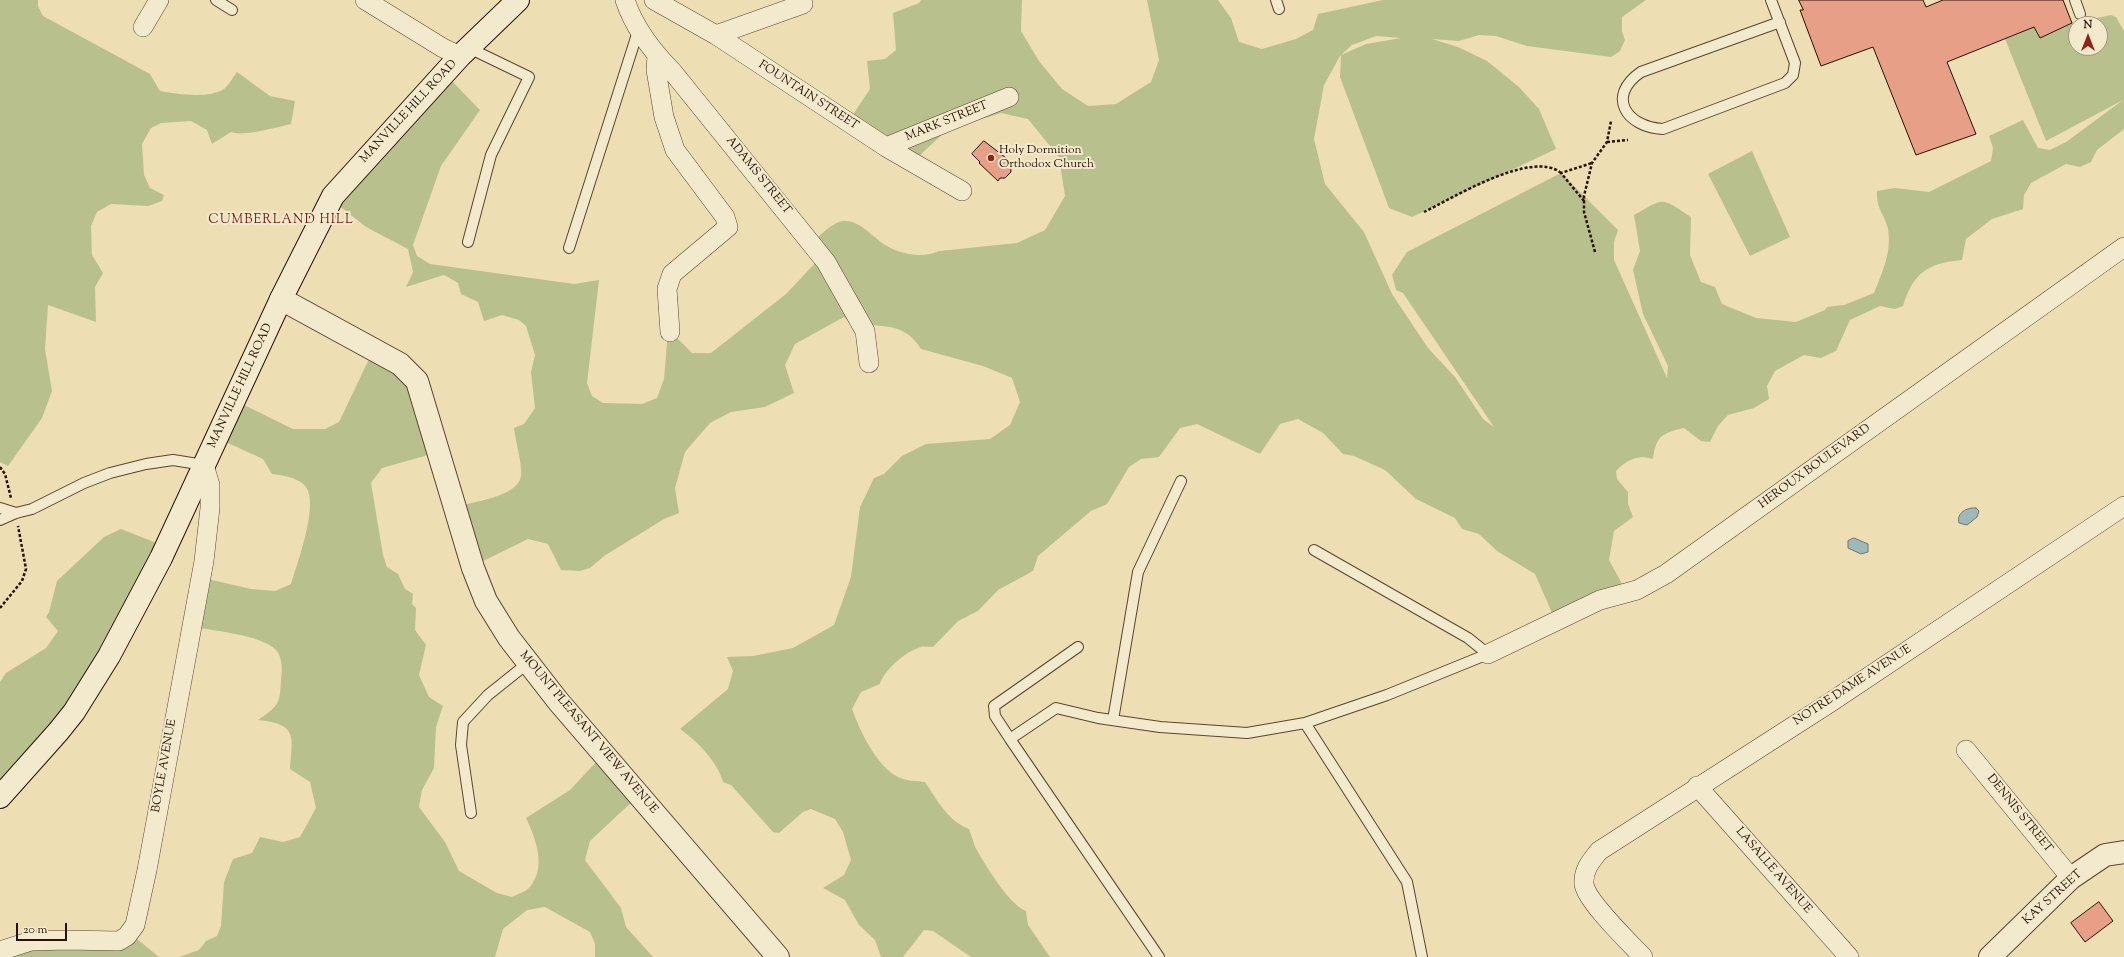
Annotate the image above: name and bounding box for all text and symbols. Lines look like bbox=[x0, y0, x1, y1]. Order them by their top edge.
north arrow bbox=[2068, 16, 2108, 56]
text: N bbox=[2084, 17, 2092, 33]
street label: MANVILLE HILL ROAD bbox=[357, 57, 461, 167]
street label: FOUNTAIN STREET bbox=[755, 58, 861, 134]
street label: MARK STREET bbox=[904, 99, 990, 145]
street label: ADAMS STREET bbox=[722, 134, 794, 218]
place label: Holy Dormition Orthodox Church bbox=[999, 144, 1094, 172]
marker: Holy Dormition Orthodox Church bbox=[986, 153, 996, 163]
district label: CUMBERLAND HILL bbox=[208, 213, 354, 229]
street label: MANVILLE HILL ROAD bbox=[206, 321, 276, 451]
street label: HEROUX BOULEVARD bbox=[1756, 422, 1874, 512]
street label: NOTRE DAME AVENUE bbox=[1791, 642, 1915, 730]
street label: MOUNT PLEASANT VIEW AVENUE bbox=[516, 649, 660, 817]
street label: BOYLE AVENUE bbox=[150, 718, 180, 814]
street label: DENNIS STREET bbox=[1983, 772, 2055, 856]
street label: LASALLE AVENUE bbox=[1732, 825, 1814, 917]
street label: KAY STREET bbox=[2020, 868, 2086, 928]
scale bar bbox=[18, 915, 69, 941]
text: 20 m bbox=[23, 921, 47, 939]

